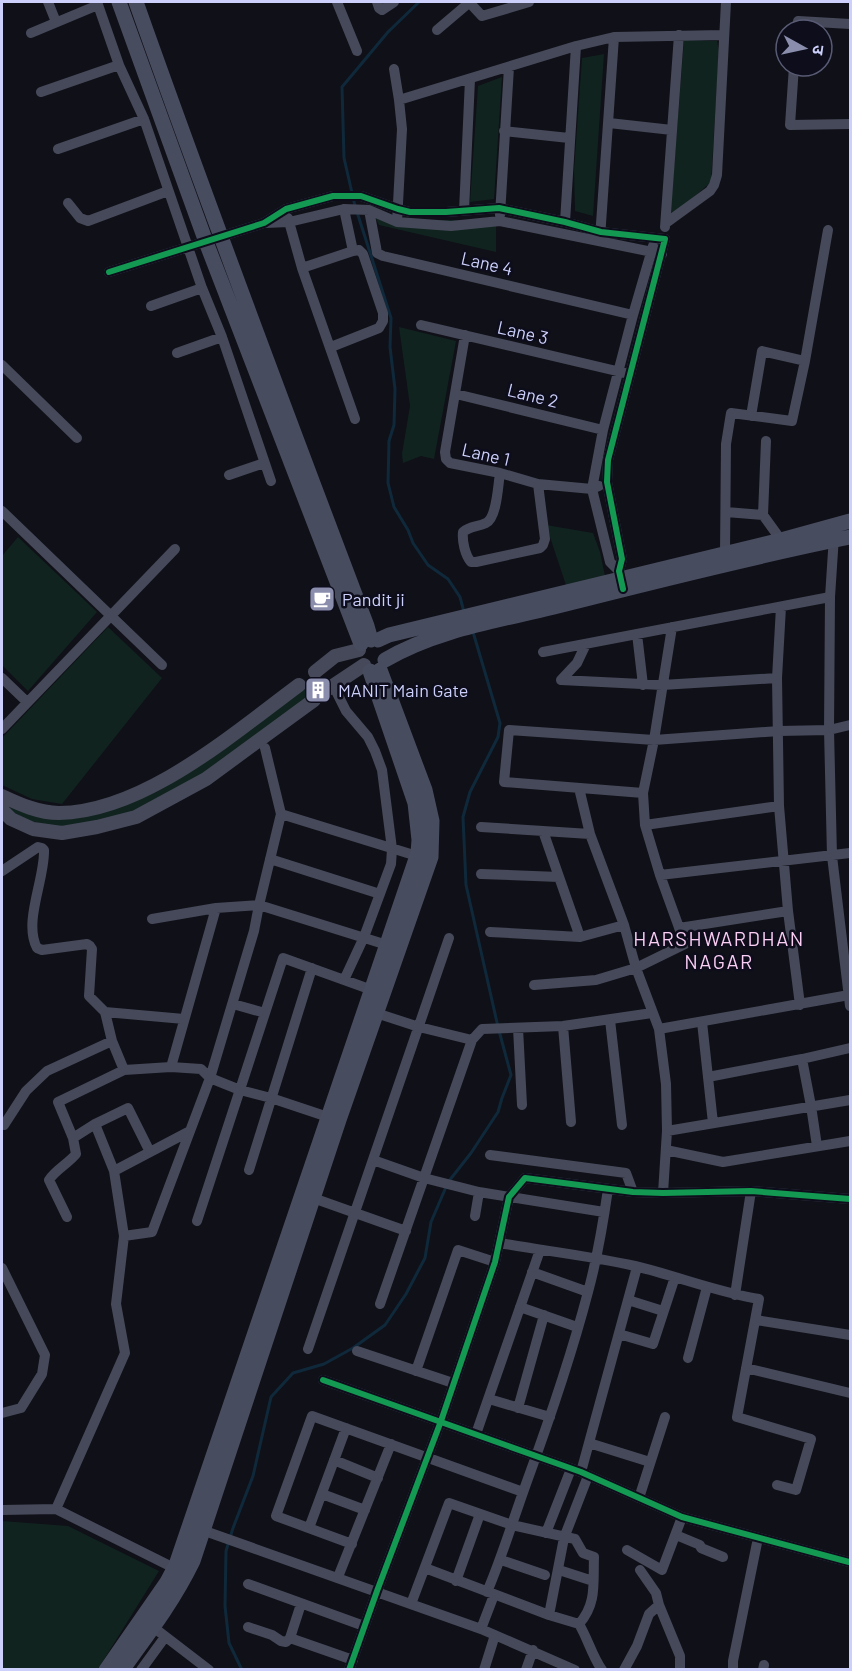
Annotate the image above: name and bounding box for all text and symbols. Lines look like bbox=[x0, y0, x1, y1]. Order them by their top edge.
north arrow bbox=[774, 18, 834, 78]
text: उ bbox=[809, 44, 829, 57]
street label: Lane 4 bbox=[459, 246, 515, 280]
street label: Lane 3 bbox=[495, 315, 551, 349]
street label: Lane 2 bbox=[505, 378, 561, 412]
street label: Lane 1 bbox=[460, 438, 512, 470]
cafe icon: Pandit ji bbox=[307, 584, 337, 614]
place label: Pandit ji bbox=[342, 588, 405, 610]
building icon: MANIT Main Gate bbox=[303, 675, 333, 705]
place label: MANIT Main Gate bbox=[338, 679, 468, 701]
district label: HARSHWARDHAN NAGAR bbox=[633, 926, 805, 973]

